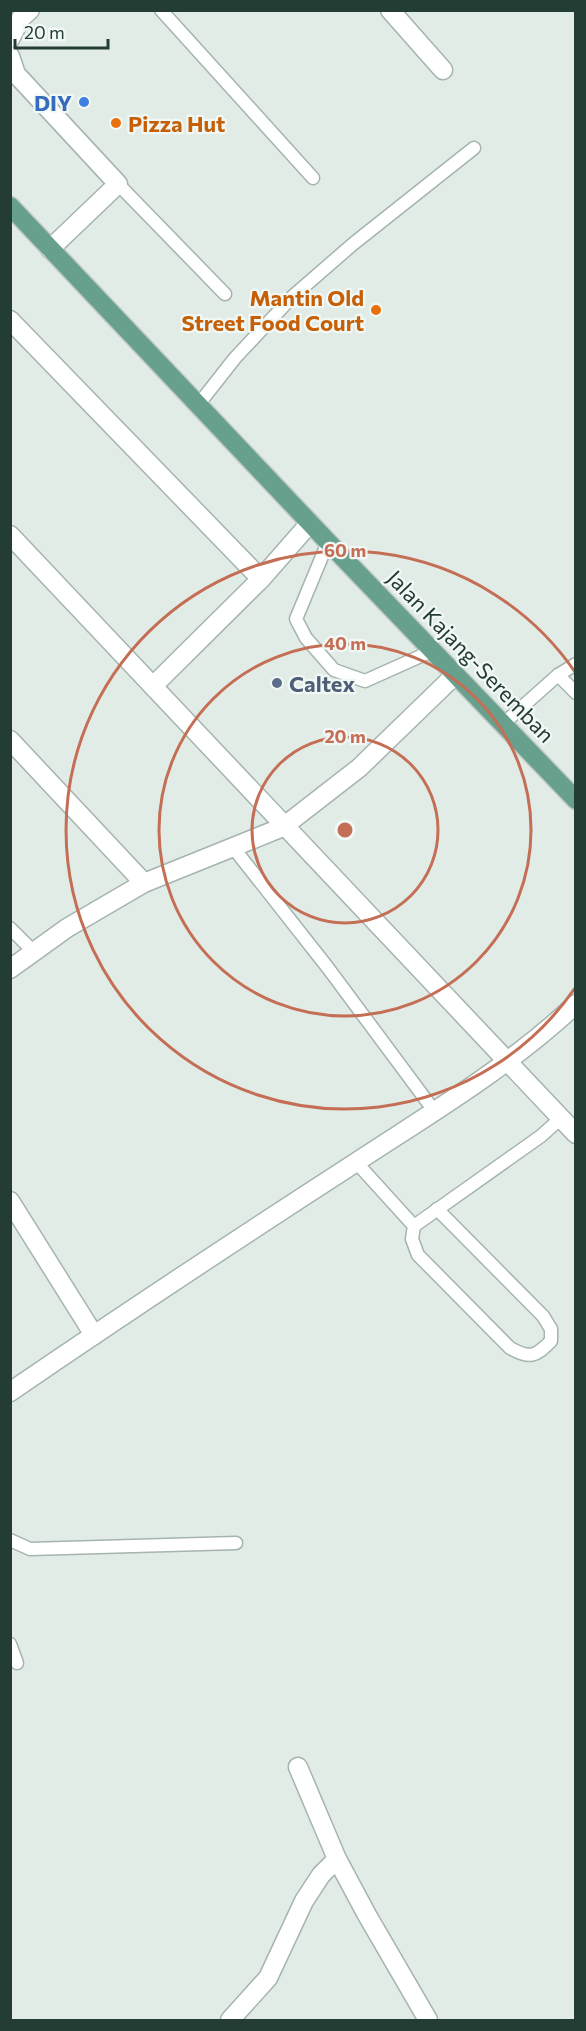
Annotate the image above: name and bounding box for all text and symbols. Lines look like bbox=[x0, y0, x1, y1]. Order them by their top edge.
scale bar bbox=[15, 12, 108, 50]
text: 20 m bbox=[24, 21, 65, 43]
place label: DIY bbox=[34, 89, 72, 116]
marker: DIY bbox=[77, 95, 91, 109]
place label: Pizza Hut bbox=[128, 110, 225, 137]
marker: Pizza Hut bbox=[109, 116, 123, 130]
place label: Mantin Old Street Food Court bbox=[181, 284, 364, 336]
marker: Mantin Old Street Food Court bbox=[369, 303, 383, 317]
text: 60 m bbox=[324, 539, 366, 561]
street label: Jalan Kajang-Seremban bbox=[382, 564, 560, 748]
text: 40 m bbox=[324, 632, 366, 654]
place label: Caltex bbox=[289, 670, 355, 697]
marker: Caltex bbox=[270, 676, 284, 690]
text: 20 m bbox=[324, 725, 366, 747]
centre of rings bbox=[335, 820, 355, 840]

